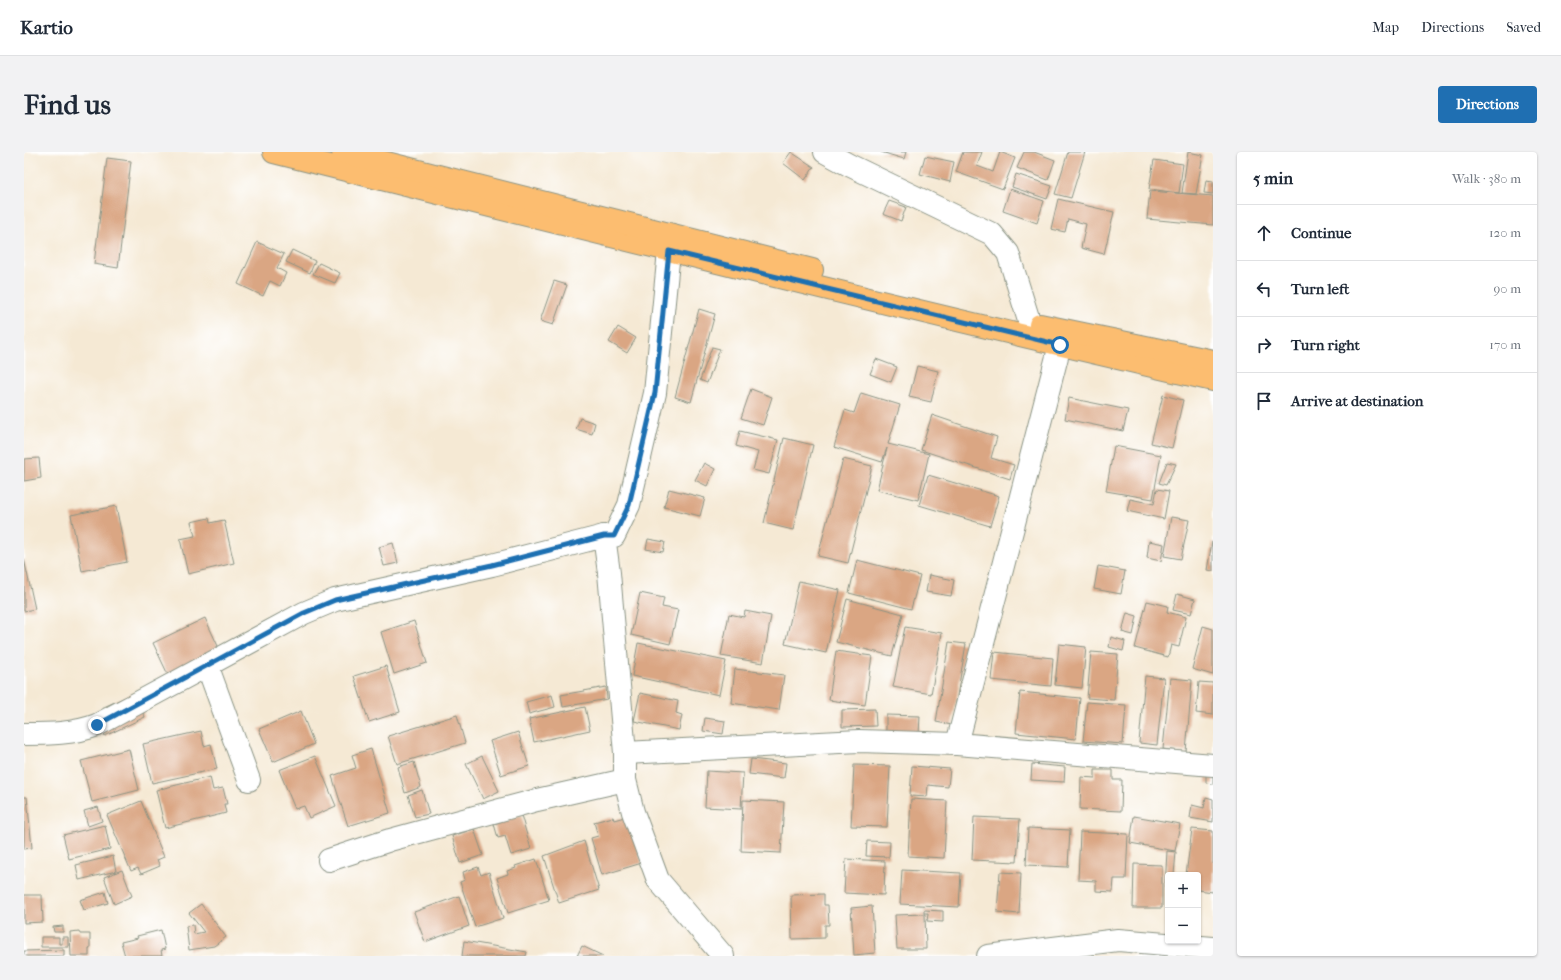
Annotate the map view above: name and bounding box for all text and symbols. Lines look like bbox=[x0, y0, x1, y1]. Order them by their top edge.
text: Kartio bbox=[20, 17, 73, 39]
text: Map bbox=[1372, 19, 1399, 36]
text: Directions bbox=[1421, 19, 1484, 36]
text: Saved bbox=[1506, 19, 1541, 36]
button: Directions bbox=[1438, 86, 1537, 123]
text: Find us bbox=[24, 88, 111, 121]
text: 5 min bbox=[1253, 168, 1293, 188]
text: Walk · 380 m bbox=[1452, 171, 1521, 186]
icon: ahead bbox=[1253, 222, 1275, 244]
text: Continue bbox=[1291, 224, 1351, 242]
text: 120 m bbox=[1489, 225, 1521, 240]
icon: left bbox=[1253, 278, 1275, 300]
text: Turn left bbox=[1291, 280, 1349, 298]
text: 90 m bbox=[1493, 281, 1521, 296]
icon: right bbox=[1253, 334, 1275, 356]
route start bbox=[1051, 336, 1069, 354]
text: Turn right bbox=[1291, 336, 1360, 354]
text: 170 m bbox=[1489, 337, 1521, 352]
icon: arrive bbox=[1253, 390, 1275, 412]
text: Arrive at destination bbox=[1291, 392, 1423, 410]
route end bbox=[88, 716, 106, 734]
map controls bbox=[1165, 872, 1201, 944]
button: + bbox=[1165, 872, 1201, 908]
button: − bbox=[1165, 908, 1201, 944]

